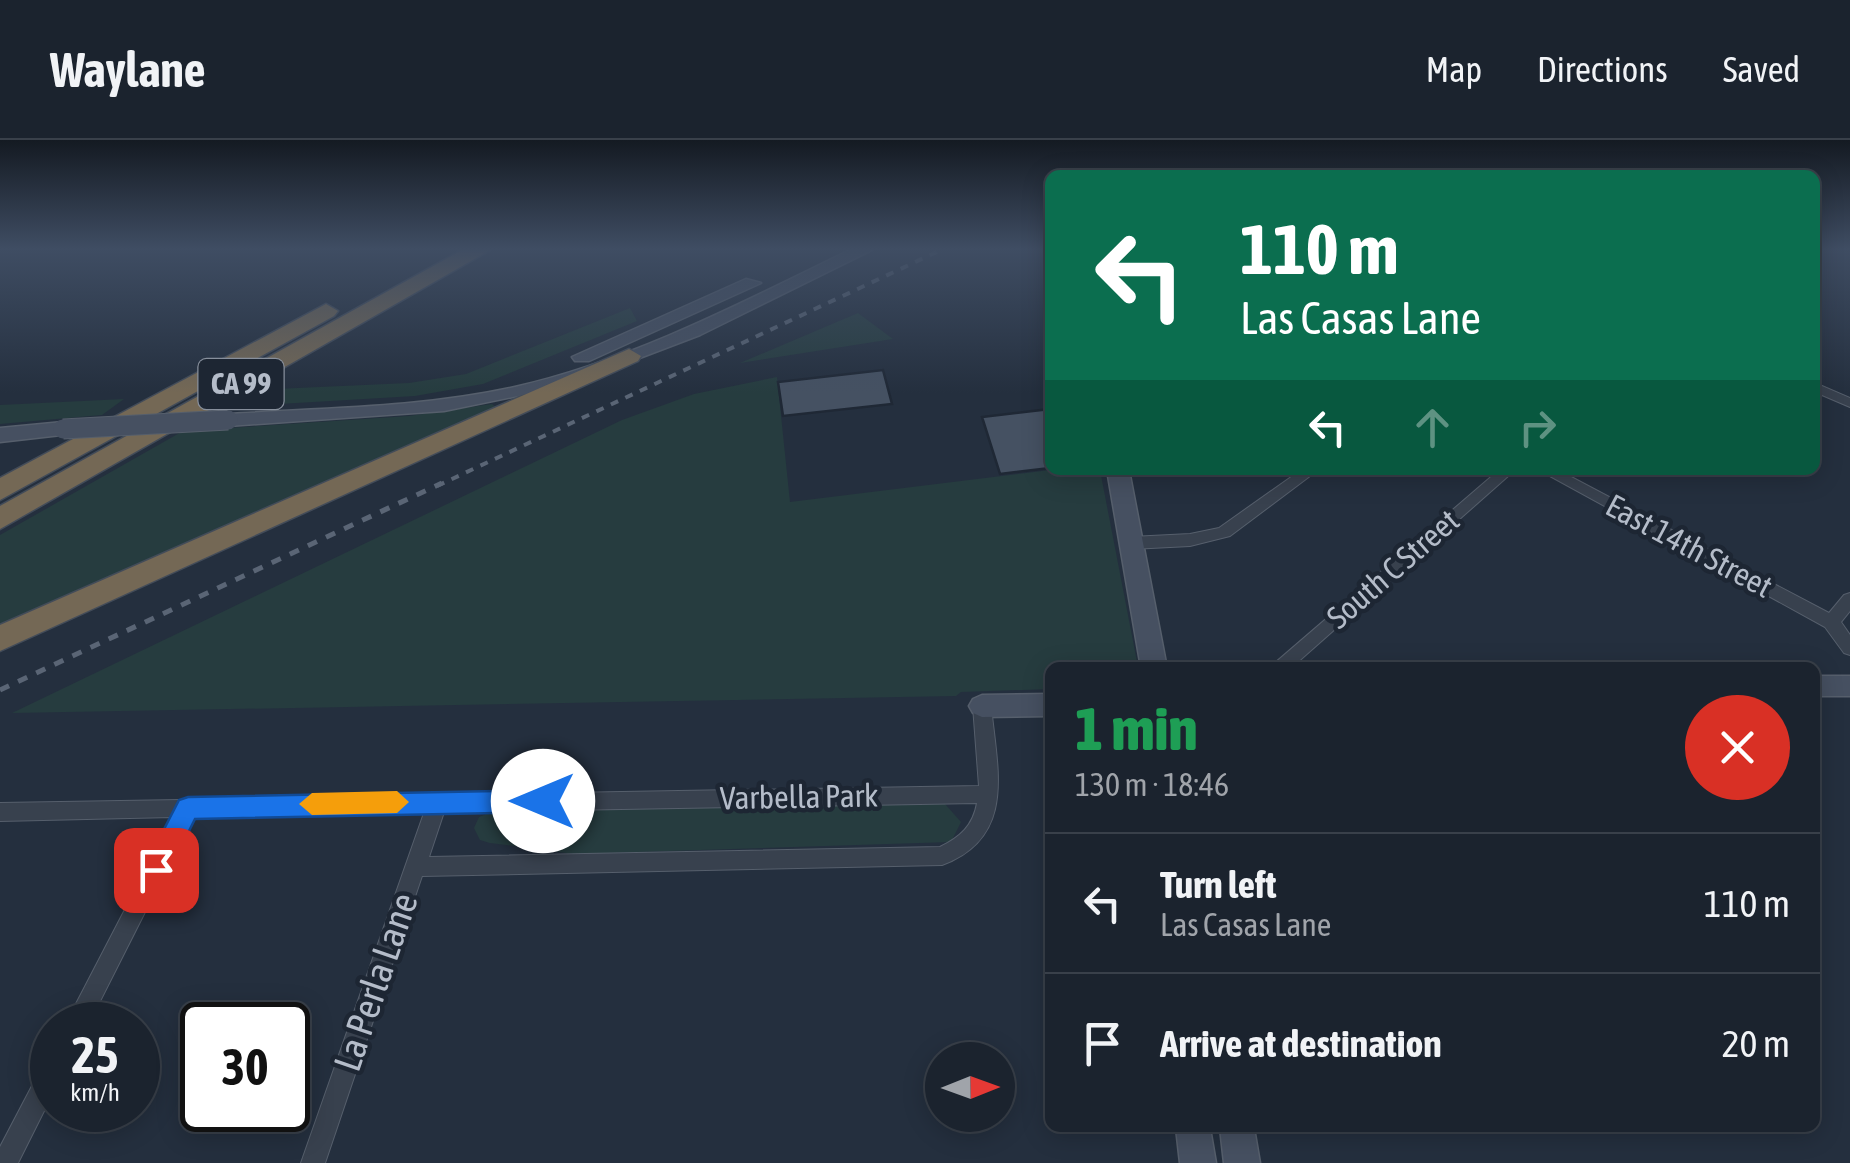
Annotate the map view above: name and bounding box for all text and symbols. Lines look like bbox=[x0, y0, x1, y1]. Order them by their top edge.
text: Waylane bbox=[50, 42, 206, 97]
text: Map bbox=[1426, 49, 1482, 89]
text: Directions bbox=[1537, 49, 1668, 89]
text: Saved bbox=[1723, 49, 1800, 89]
text: 110 m bbox=[1240, 209, 1399, 289]
icon: left bbox=[1075, 210, 1205, 340]
text: Las Casas Lane bbox=[1240, 292, 1481, 344]
road number: CA 99 bbox=[198, 359, 284, 409]
icon: left bbox=[1300, 400, 1355, 455]
icon: ahead bbox=[1405, 400, 1460, 455]
icon: right bbox=[1510, 400, 1565, 455]
street label: East 14th Street bbox=[1600, 486, 1779, 605]
street label: South C Street bbox=[1319, 501, 1466, 636]
text: 1 min bbox=[1075, 694, 1198, 763]
button: close bbox=[1685, 695, 1790, 800]
position arrow bbox=[491, 749, 595, 853]
text: 130 m · 18:46 bbox=[1075, 766, 1229, 803]
street label: Varbella Park bbox=[719, 777, 879, 816]
pin bbox=[114, 828, 199, 913]
icon: arrive bbox=[129, 843, 184, 898]
text: Turn left bbox=[1160, 863, 1276, 906]
icon: left bbox=[1075, 876, 1130, 931]
text: 110 m bbox=[1704, 882, 1790, 925]
street label: La Perla Lane bbox=[325, 887, 426, 1076]
text: Las Casas Lane bbox=[1160, 906, 1331, 943]
speed limit sign: 30 bbox=[180, 1002, 310, 1132]
icon: arrive bbox=[1075, 1016, 1130, 1071]
text: Arrive at destination bbox=[1160, 1022, 1442, 1065]
text: 20 m bbox=[1722, 1022, 1790, 1065]
text: 25 bbox=[71, 1026, 118, 1084]
north arrow bbox=[925, 1042, 1015, 1132]
map controls bbox=[925, 1042, 1015, 1132]
text: km/h bbox=[70, 1078, 120, 1106]

